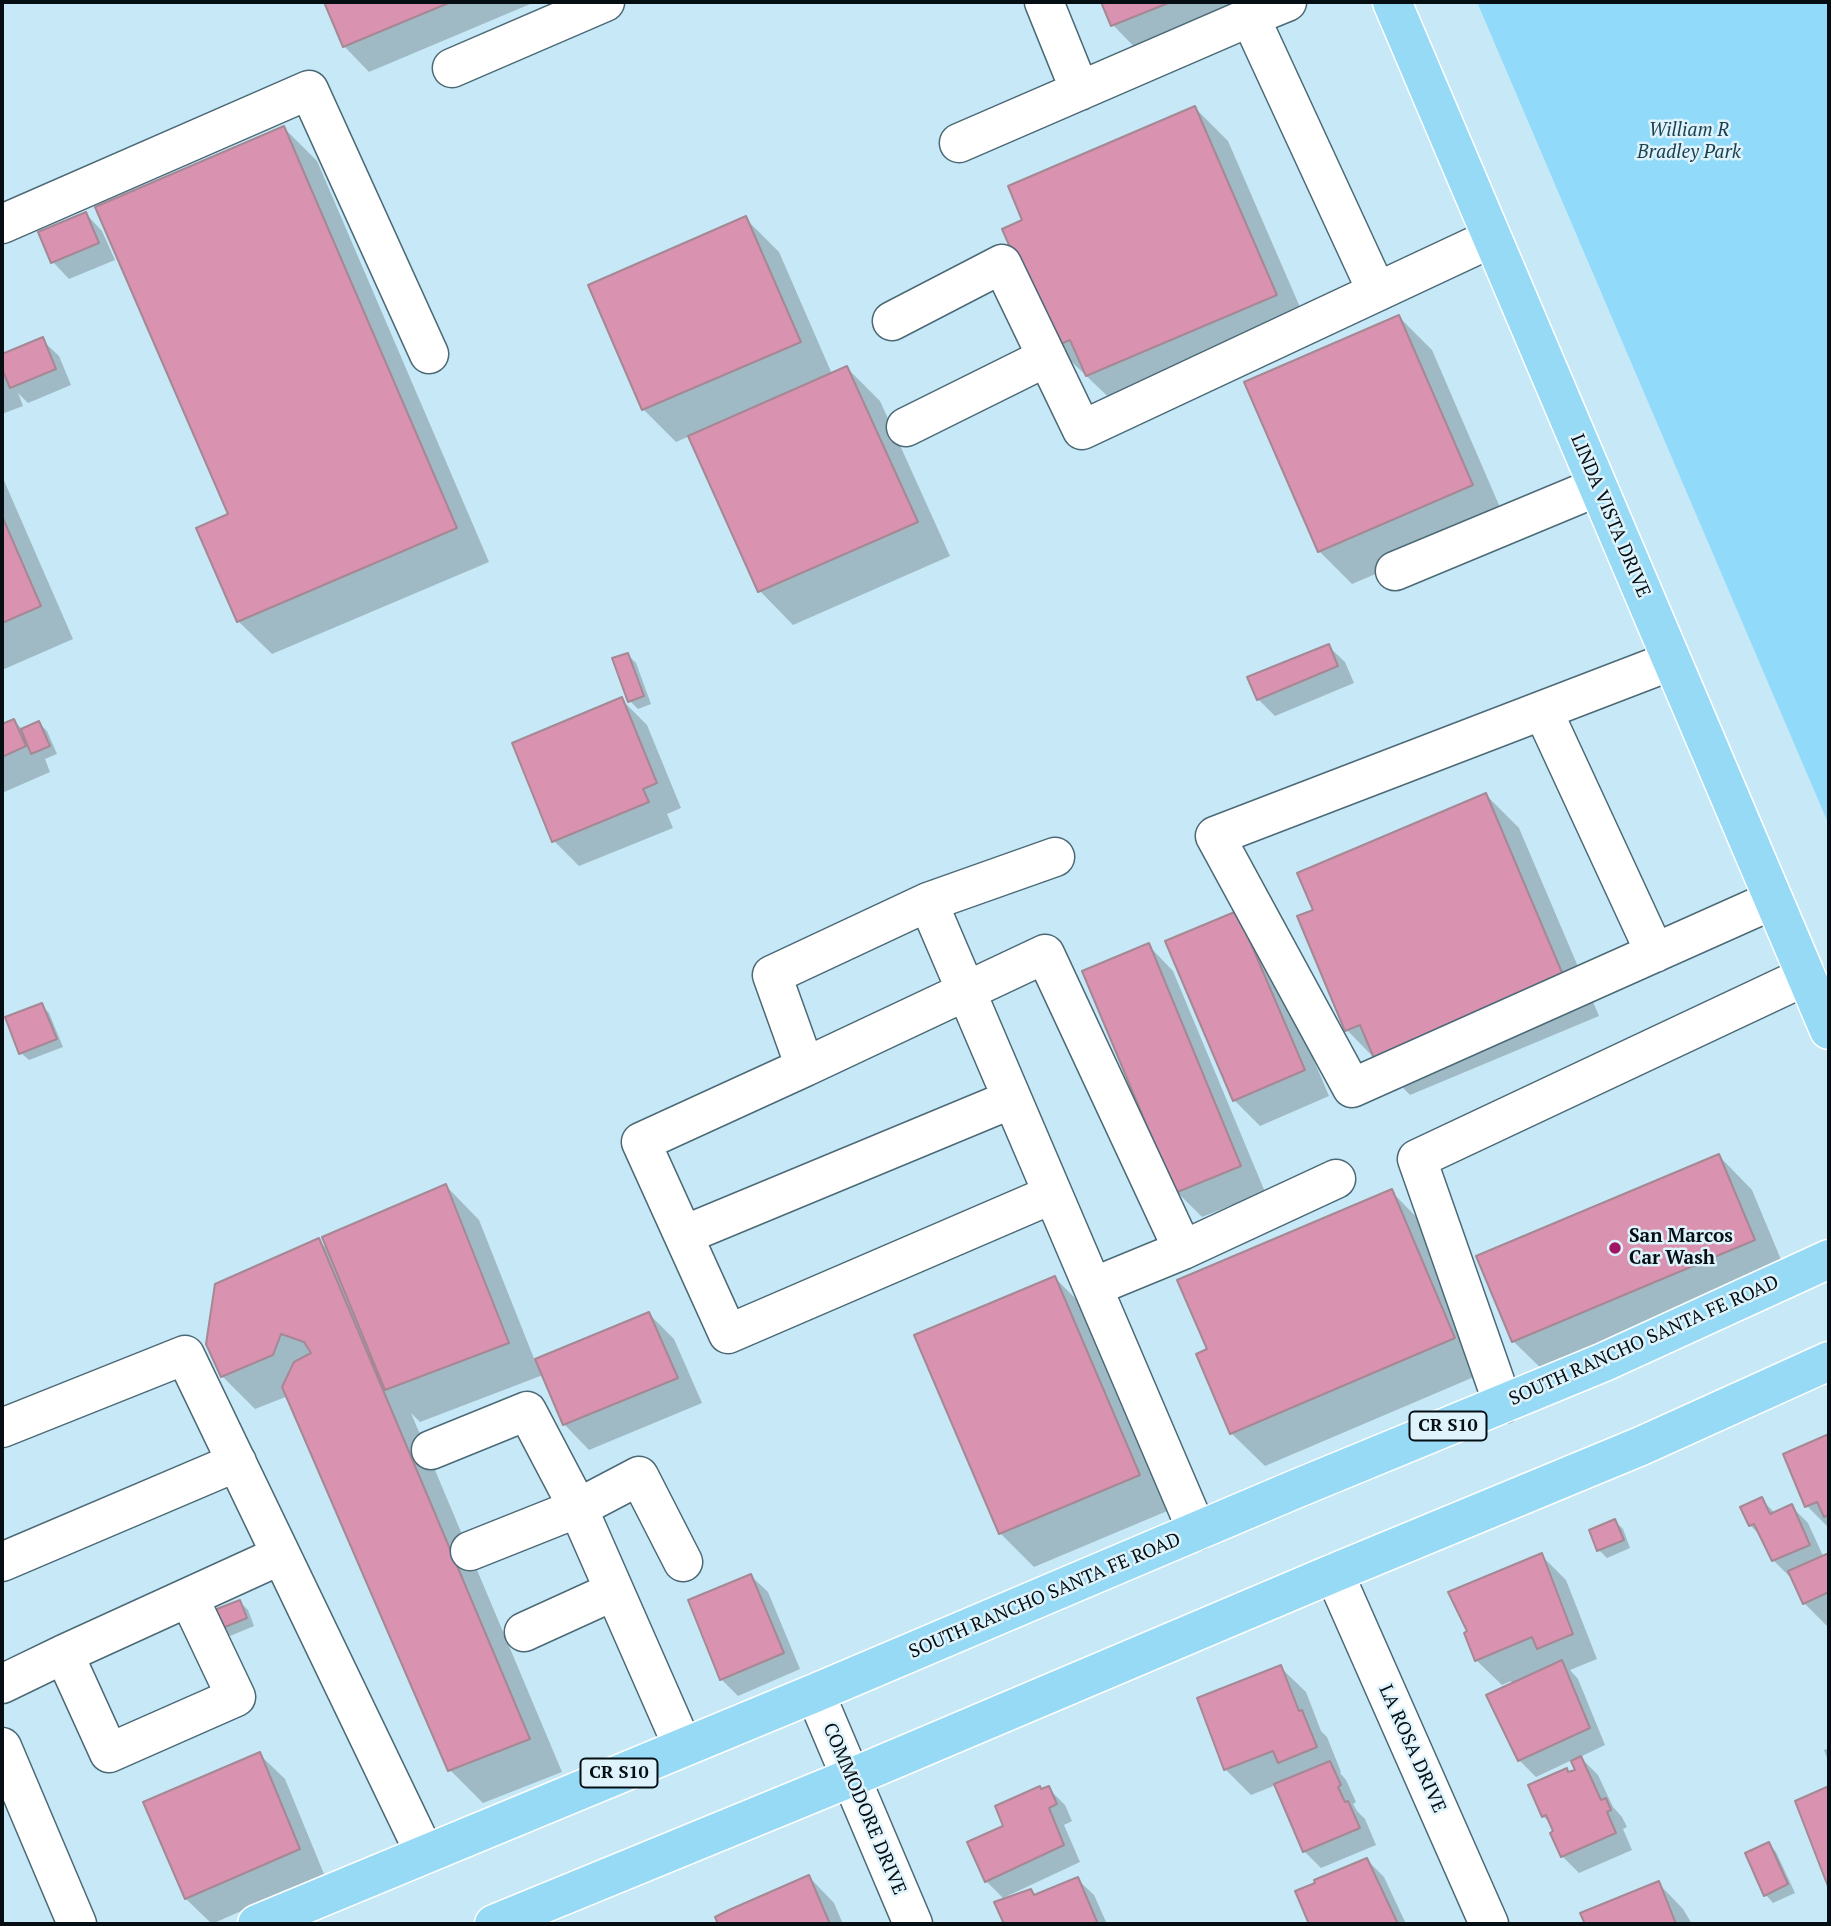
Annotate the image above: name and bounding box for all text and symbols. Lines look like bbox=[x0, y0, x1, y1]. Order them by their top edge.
park label: William R Bradley Park bbox=[1637, 120, 1741, 164]
street label: LINDA VISTA DRIVE bbox=[1565, 431, 1655, 601]
place label: San Marcos Car Wash bbox=[1629, 1226, 1733, 1270]
marker: San Marcos Car Wash bbox=[1607, 1240, 1623, 1256]
street label: SOUTH RANCHO SANTA FE ROAD bbox=[1506, 1271, 1782, 1411]
road number: CR S10 bbox=[1410, 1412, 1486, 1441]
street label: SOUTH RANCHO SANTA FE ROAD bbox=[906, 1528, 1184, 1664]
street label: LA ROSA DRIVE bbox=[1374, 1681, 1450, 1817]
street label: COMMODORE DRIVE bbox=[817, 1720, 911, 1898]
road number: CR S10 bbox=[580, 1758, 658, 1788]

